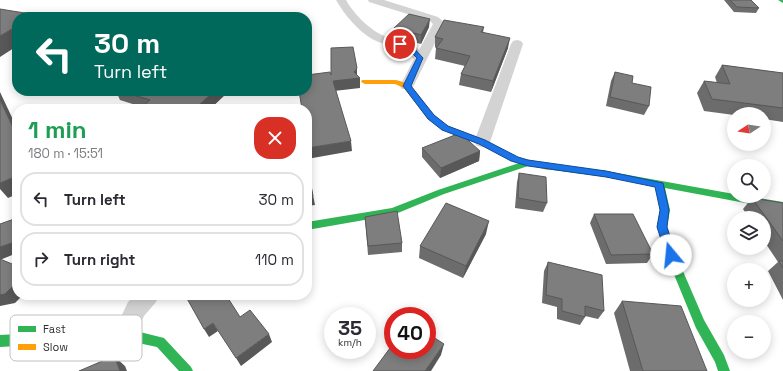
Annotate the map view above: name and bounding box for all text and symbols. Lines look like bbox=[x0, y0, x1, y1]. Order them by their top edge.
text: 30 m bbox=[94, 25, 160, 61]
pin bbox=[383, 27, 417, 61]
icon: left bbox=[28, 28, 80, 80]
icon: arrive bbox=[389, 33, 411, 55]
text: Turn left bbox=[94, 60, 167, 83]
north arrow bbox=[727, 107, 771, 151]
map controls bbox=[727, 107, 771, 359]
text: 1 min bbox=[28, 114, 87, 145]
button: close bbox=[254, 117, 296, 159]
text: 180 m · 15:51 bbox=[28, 145, 103, 162]
button: search bbox=[727, 159, 771, 203]
icon: left bbox=[30, 188, 52, 210]
text: Turn left bbox=[64, 190, 126, 209]
text: 30 m bbox=[259, 190, 294, 209]
button: layers bbox=[727, 211, 771, 255]
position arrow bbox=[650, 234, 692, 276]
icon: right bbox=[30, 248, 52, 270]
text: Turn right bbox=[64, 250, 135, 269]
text: 110 m bbox=[255, 250, 294, 269]
button: + bbox=[727, 263, 771, 307]
speed limit sign: 40 bbox=[384, 307, 436, 359]
legend bbox=[10, 315, 142, 361]
text: 35 bbox=[338, 315, 362, 341]
button: − bbox=[727, 315, 771, 359]
text: Fast bbox=[43, 322, 66, 336]
text: km/h bbox=[338, 336, 362, 349]
text: Slow bbox=[43, 340, 68, 354]

